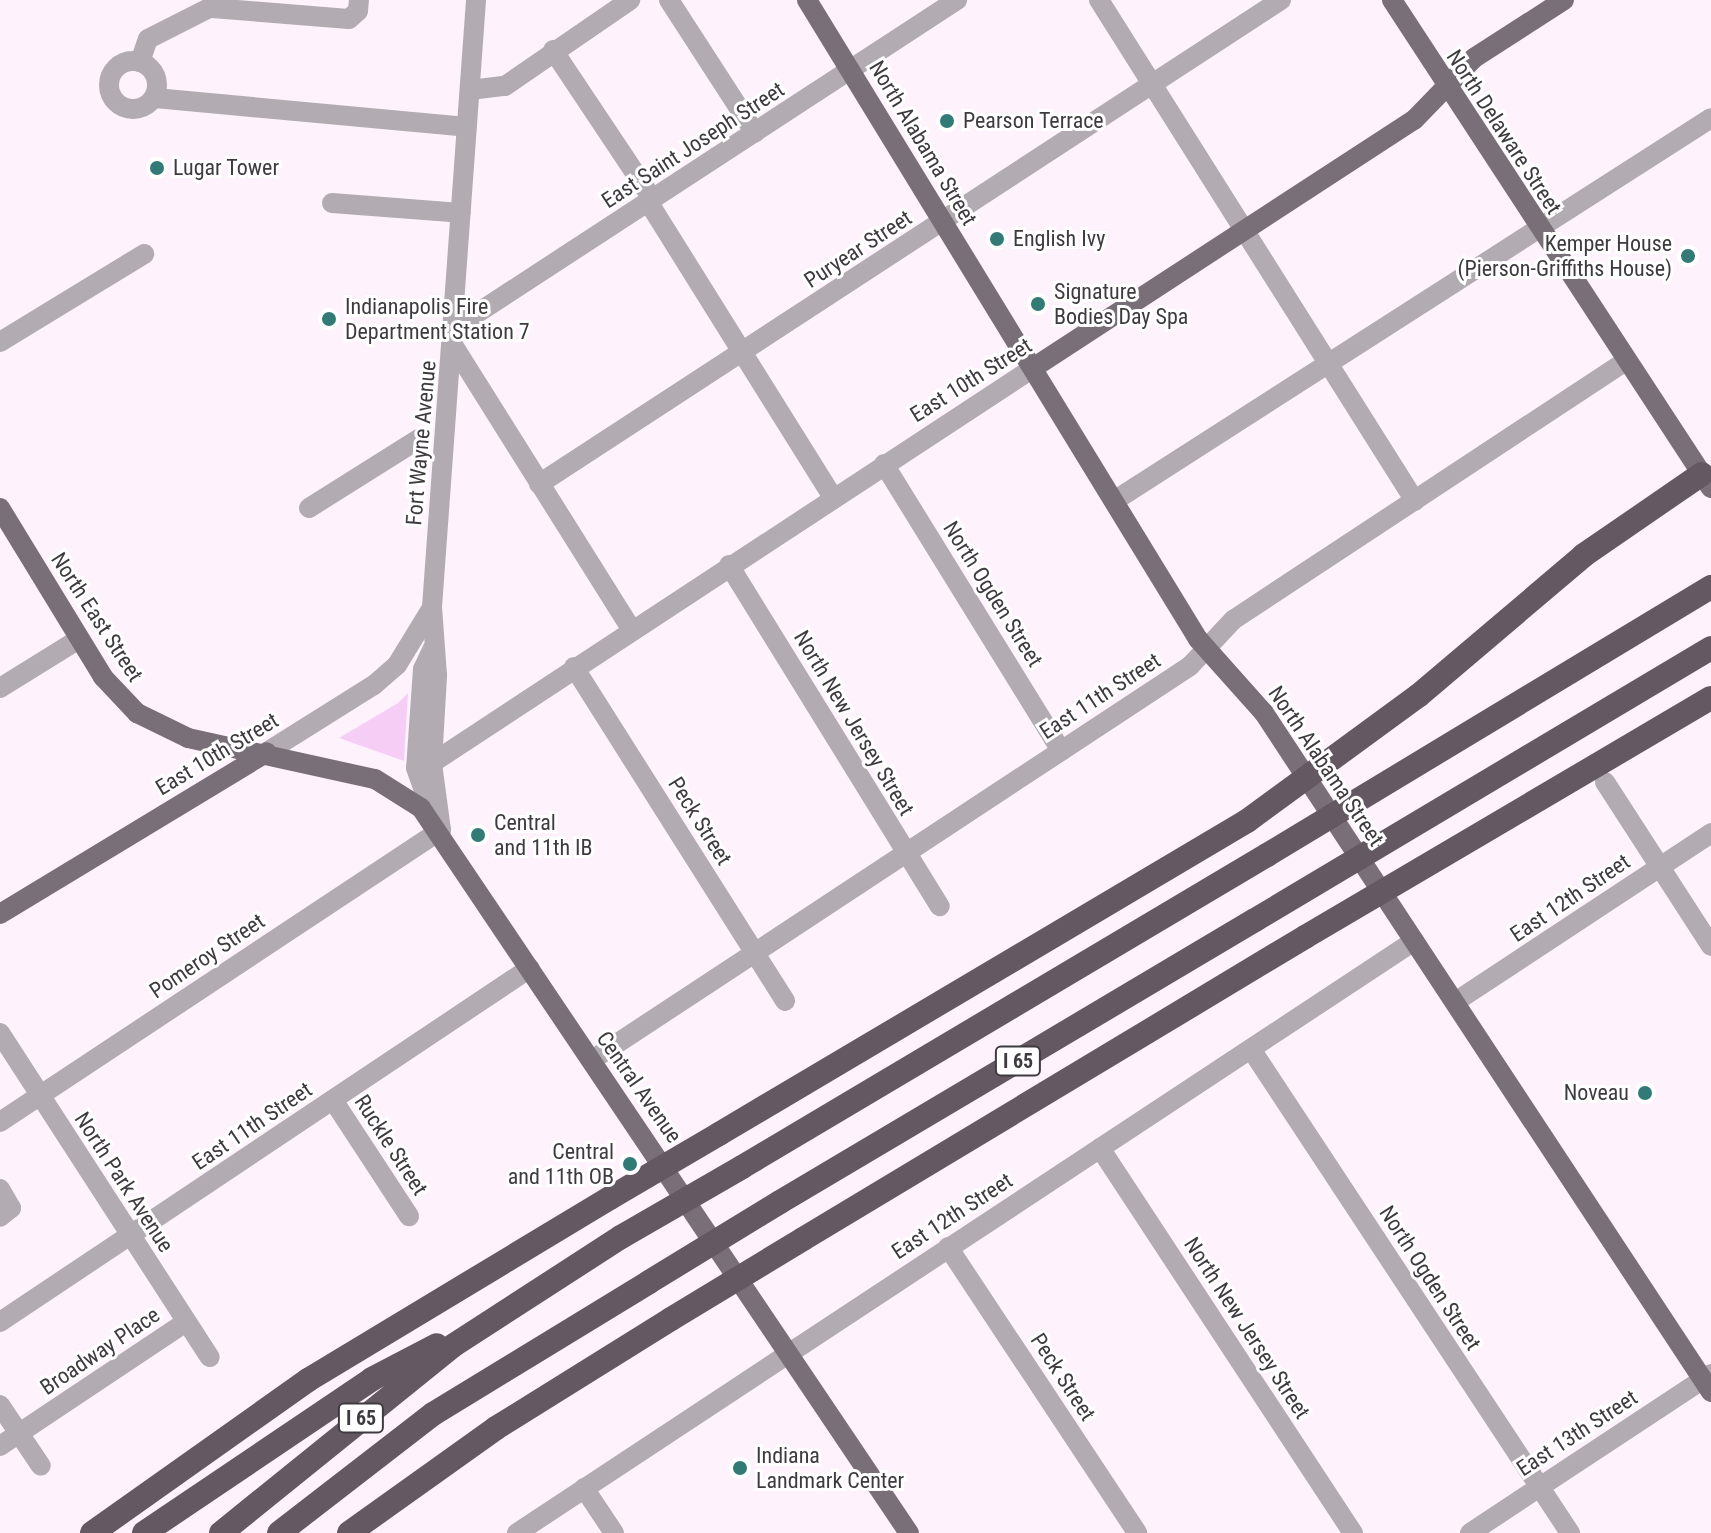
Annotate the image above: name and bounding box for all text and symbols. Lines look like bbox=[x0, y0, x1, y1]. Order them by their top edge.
street label: North Delaware Street bbox=[1441, 45, 1567, 219]
street label: North Alabama Street bbox=[863, 56, 983, 230]
street label: East Saint Joseph Street bbox=[597, 76, 789, 214]
place label: Pearson Terrace bbox=[963, 108, 1104, 134]
marker: Pearson Terrace bbox=[938, 112, 956, 130]
place label: Lugar Tower bbox=[173, 155, 280, 181]
marker: Lugar Tower bbox=[148, 159, 166, 177]
street label: Puryear Street bbox=[799, 204, 917, 294]
place label: English Ivy bbox=[1013, 226, 1105, 252]
marker: English Ivy bbox=[988, 230, 1006, 248]
place label: Kemper House (Pierson-Griffiths House) bbox=[1458, 230, 1672, 282]
marker: Kemper House (Pierson-Griffiths House) bbox=[1679, 247, 1697, 265]
place label: Signature Bodies Day Spa bbox=[1054, 278, 1188, 330]
place label: Indianapolis Fire Department Station 7 bbox=[345, 293, 530, 344]
marker: Signature Bodies Day Spa bbox=[1029, 295, 1047, 313]
marker: Indianapolis Fire Department Station 7 bbox=[320, 310, 338, 328]
street label: East 10th Street bbox=[905, 332, 1037, 428]
street label: Fort Wayne Avenue bbox=[401, 359, 441, 527]
street label: North Ogden Street bbox=[938, 516, 1048, 672]
street label: North East Street bbox=[45, 547, 149, 687]
street label: North New Jersey Street bbox=[788, 626, 920, 820]
street label: East 11th Street bbox=[1035, 647, 1165, 745]
street label: North Alabama Street bbox=[1263, 681, 1389, 851]
street label: East 10th Street bbox=[151, 707, 283, 801]
street label: Peck Street bbox=[663, 772, 737, 870]
place label: Central and 11th IB bbox=[494, 809, 593, 860]
marker: Central and 11th IB bbox=[469, 826, 487, 844]
street label: East 12th Street bbox=[1505, 848, 1635, 948]
street label: Pomeroy Street bbox=[144, 908, 270, 1004]
street label: Central Avenue bbox=[591, 1026, 687, 1148]
road number: I 65 bbox=[994, 1045, 1042, 1077]
street label: East 11th Street bbox=[187, 1076, 317, 1176]
place label: Noveau bbox=[1564, 1080, 1629, 1106]
marker: Noveau bbox=[1636, 1084, 1654, 1102]
street label: Ruckle Street bbox=[349, 1090, 433, 1200]
street label: North Park Avenue bbox=[69, 1107, 179, 1257]
place label: Central and 11th OB bbox=[508, 1138, 614, 1190]
marker: Central and 11th OB bbox=[621, 1155, 639, 1173]
street label: East 12th Street bbox=[887, 1167, 1017, 1265]
street label: North Ogden Street bbox=[1374, 1201, 1486, 1355]
street label: North New Jersey Street bbox=[1178, 1232, 1316, 1424]
street label: Broadway Place bbox=[35, 1301, 165, 1401]
street label: Peck Street bbox=[1025, 1328, 1101, 1426]
street label: East 13th Street bbox=[1512, 1384, 1642, 1482]
road number: I 65 bbox=[337, 1402, 385, 1434]
place label: Indiana Landmark Center bbox=[756, 1442, 904, 1494]
marker: Indiana Landmark Center bbox=[731, 1459, 749, 1477]

